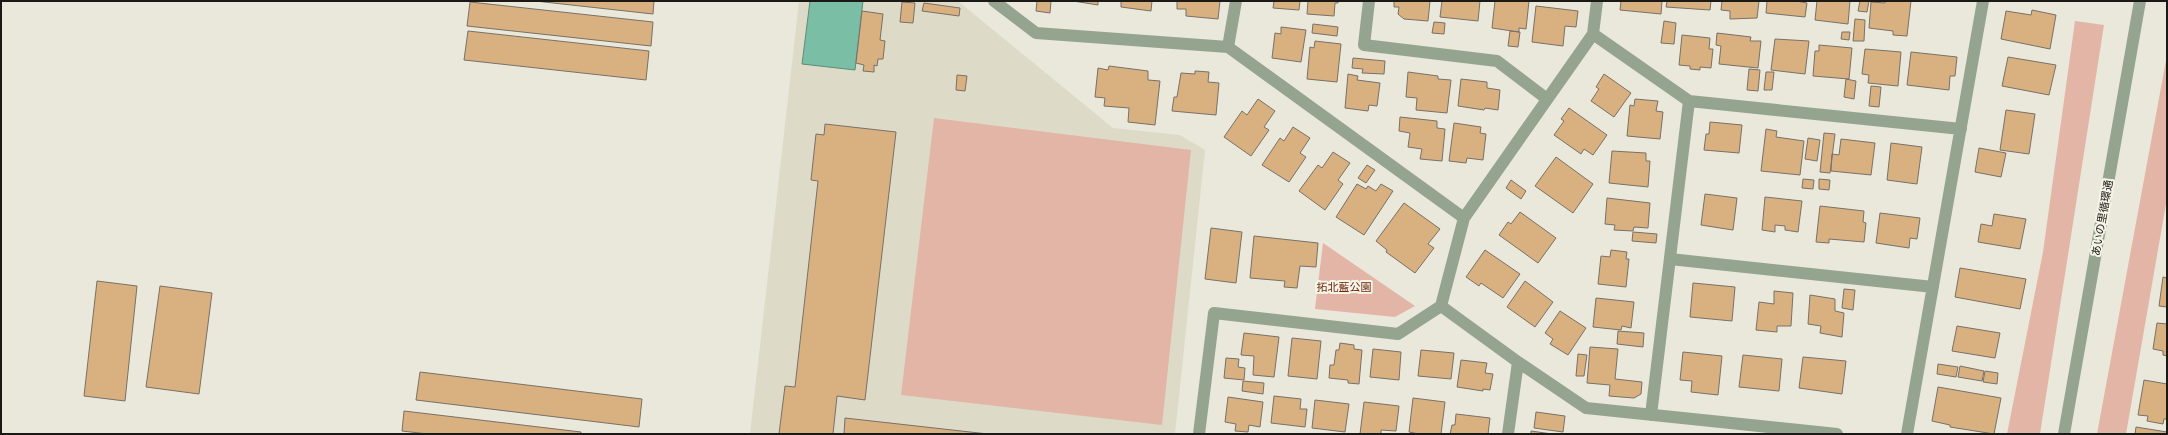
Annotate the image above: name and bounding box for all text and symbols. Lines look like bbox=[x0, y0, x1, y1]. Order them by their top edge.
street label: あいの里循環通 bbox=[2089, 179, 2116, 257]
park label: 拓北藍公園 bbox=[1317, 281, 1372, 294]

